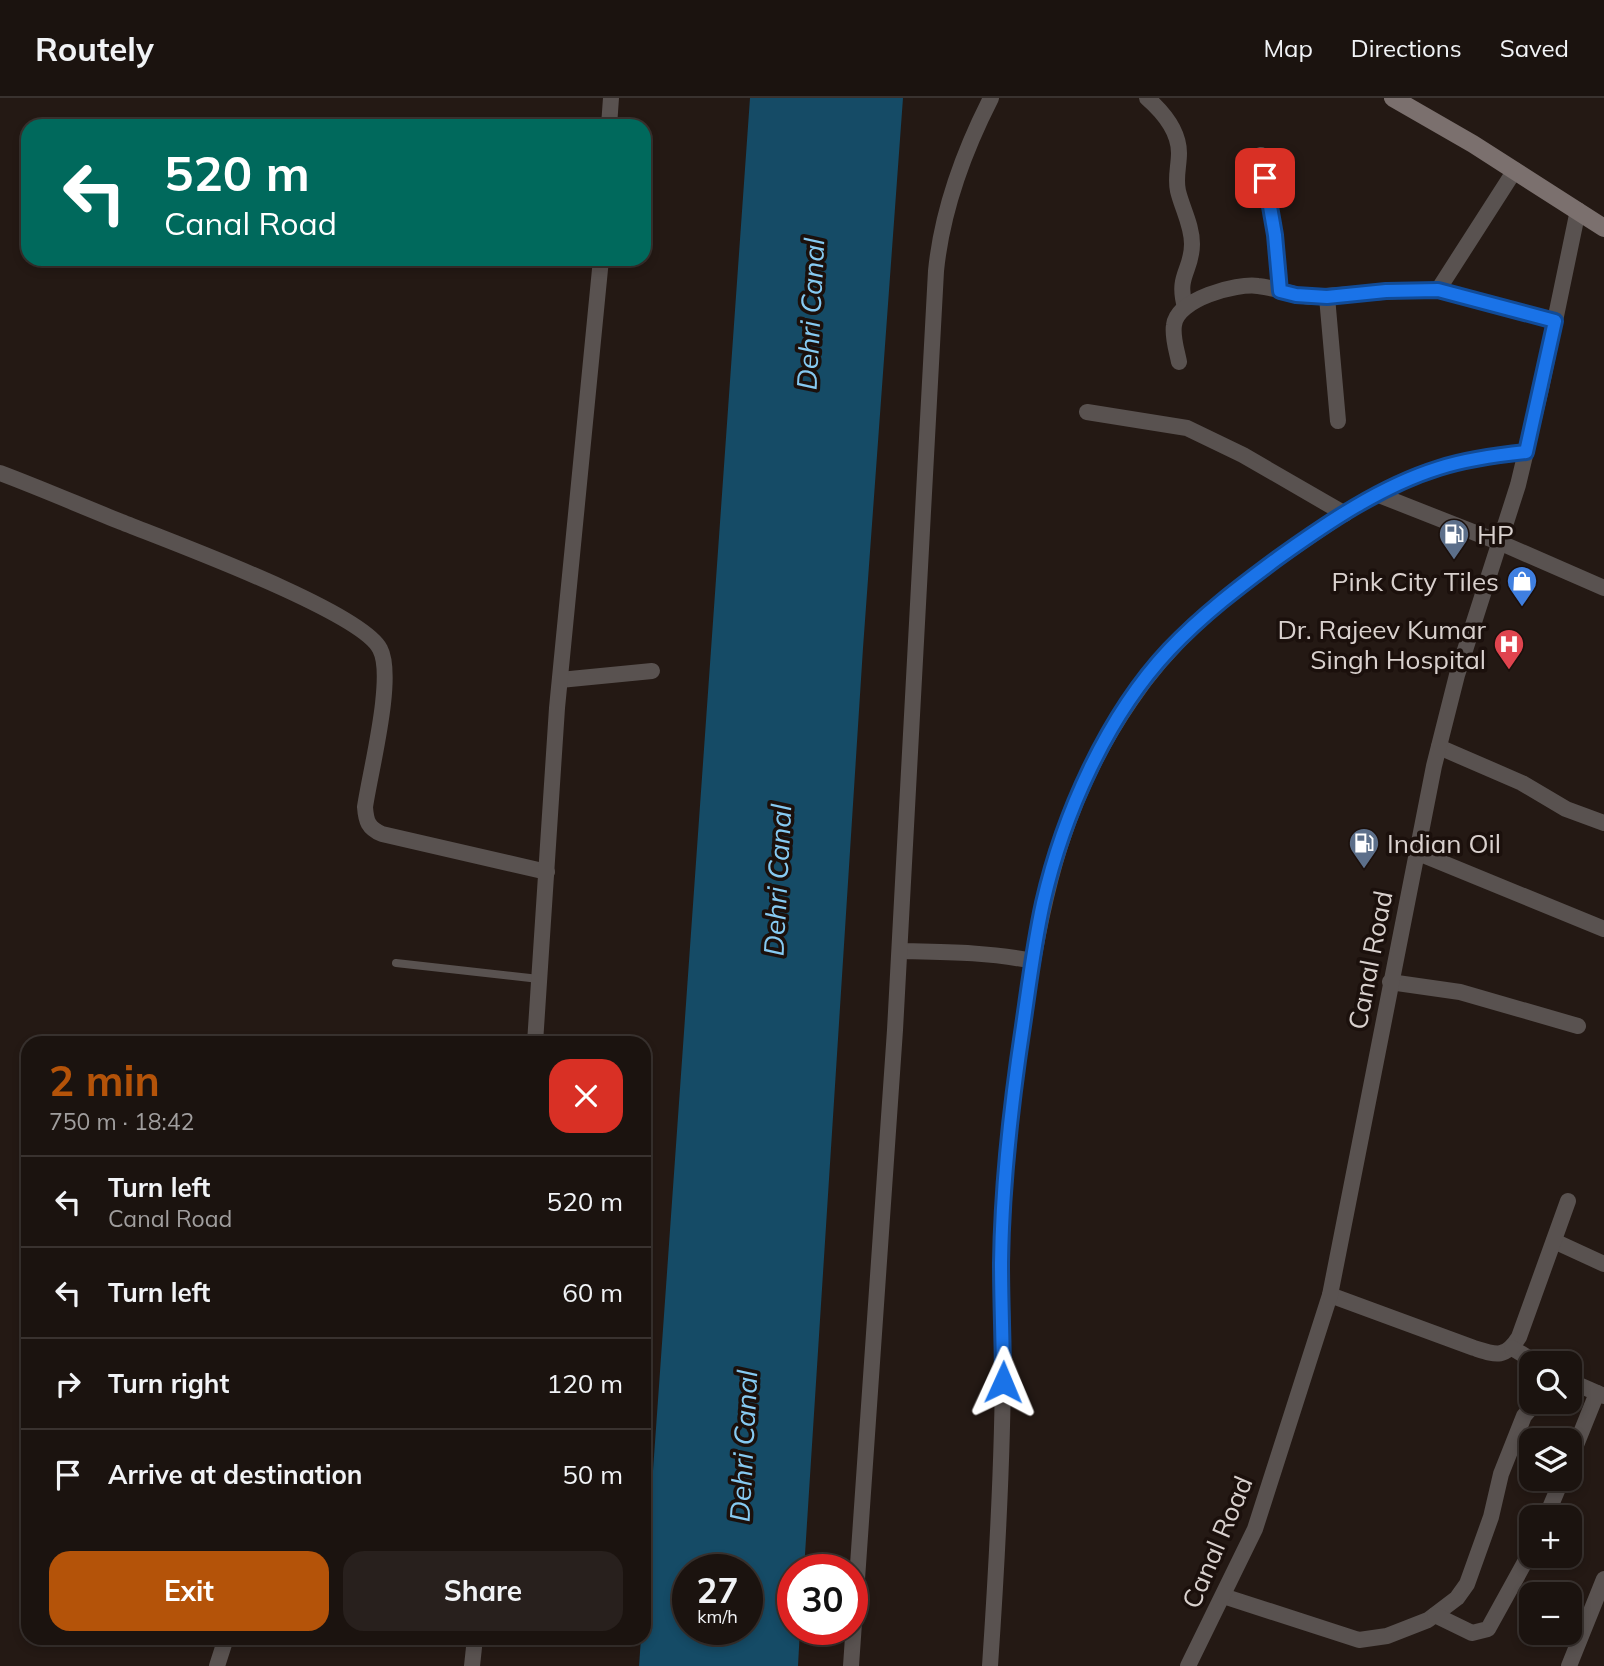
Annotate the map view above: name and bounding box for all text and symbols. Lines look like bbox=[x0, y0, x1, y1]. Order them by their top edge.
text: Routely bbox=[35, 28, 154, 69]
text: Map bbox=[1263, 33, 1313, 63]
text: Directions bbox=[1351, 33, 1462, 63]
text: Saved bbox=[1500, 33, 1569, 63]
text: 520 m bbox=[164, 142, 310, 203]
icon: left bbox=[49, 147, 140, 238]
pin bbox=[1235, 148, 1295, 208]
icon: arrive bbox=[1246, 159, 1284, 197]
text: Canal Road bbox=[164, 203, 337, 243]
water label: Dehri Canal bbox=[789, 237, 831, 391]
fuel station icon: HP bbox=[1437, 517, 1471, 561]
place label: HP bbox=[1477, 518, 1514, 551]
shop icon: Pink City Tiles bbox=[1505, 564, 1539, 608]
place label: Pink City Tiles bbox=[1332, 565, 1499, 598]
place label: Dr. Rajeev Kumar Singh Hospital bbox=[1277, 613, 1487, 676]
hospital icon: Dr. Rajeev Kumar Singh Hospital bbox=[1492, 627, 1526, 671]
water label: Dehri Canal bbox=[756, 803, 798, 957]
fuel station icon: Indian Oil bbox=[1347, 826, 1381, 870]
place label: Indian Oil bbox=[1387, 827, 1501, 860]
street label: Canal Road bbox=[1340, 888, 1400, 1032]
text: 2 min bbox=[49, 1054, 160, 1107]
button: close bbox=[549, 1059, 623, 1133]
text: 750 m · 18:42 bbox=[49, 1107, 194, 1136]
text: Turn left bbox=[108, 1171, 210, 1204]
icon: left bbox=[49, 1183, 87, 1221]
text: 520 m bbox=[547, 1185, 623, 1218]
text: Canal Road bbox=[108, 1204, 232, 1233]
icon: left bbox=[49, 1274, 87, 1312]
text: Turn left bbox=[108, 1276, 210, 1309]
text: 60 m bbox=[562, 1276, 623, 1309]
position arrow bbox=[966, 1345, 1040, 1419]
map controls bbox=[1519, 1351, 1582, 1645]
button: search bbox=[1519, 1351, 1582, 1414]
icon: right bbox=[49, 1365, 87, 1403]
text: Turn right bbox=[108, 1367, 229, 1400]
text: 120 m bbox=[547, 1367, 623, 1400]
water label: Dehri Canal bbox=[722, 1369, 764, 1523]
button: layers bbox=[1519, 1428, 1582, 1491]
icon: arrive bbox=[49, 1456, 87, 1494]
text: Arrive at destination bbox=[108, 1458, 363, 1491]
text: 50 m bbox=[562, 1458, 623, 1491]
street label: Canal Road bbox=[1174, 1471, 1260, 1613]
button: + bbox=[1519, 1505, 1582, 1568]
button: Exit bbox=[49, 1551, 329, 1631]
button: Share bbox=[343, 1551, 623, 1631]
speed limit sign: 30 bbox=[777, 1554, 868, 1645]
text: 27 bbox=[696, 1568, 739, 1612]
button: − bbox=[1519, 1582, 1582, 1645]
text: km/h bbox=[697, 1605, 738, 1628]

